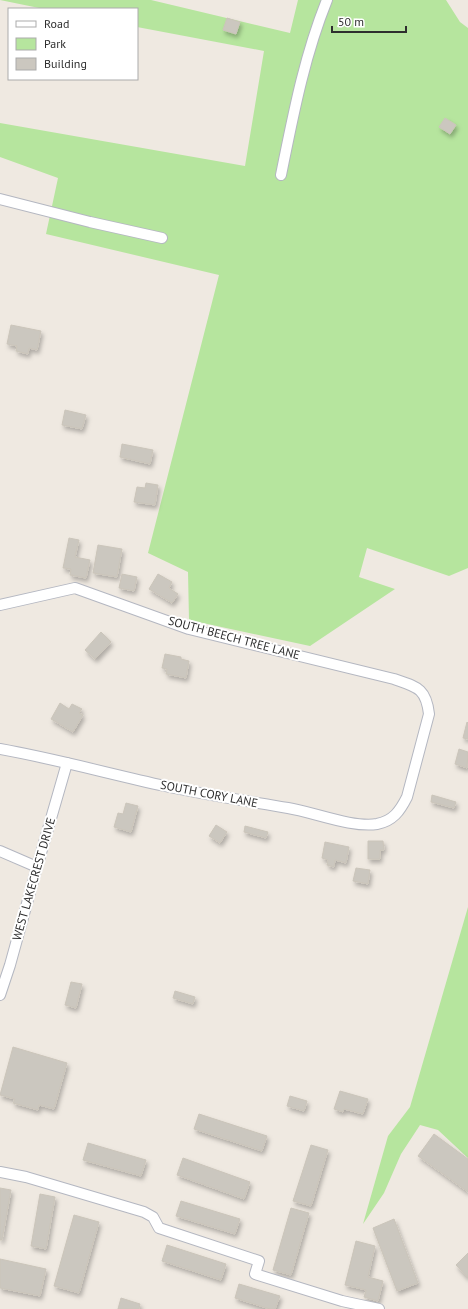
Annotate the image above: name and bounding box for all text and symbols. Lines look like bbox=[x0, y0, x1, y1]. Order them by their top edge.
legend bbox=[8, 8, 138, 80]
scale bar bbox=[332, 8, 406, 34]
text: 50 m bbox=[338, 14, 364, 29]
text: Road bbox=[44, 16, 69, 31]
text: Park bbox=[44, 36, 66, 51]
text: Building bbox=[44, 56, 87, 71]
street label: SOUTH BEECH TREE LANE bbox=[167, 613, 302, 662]
street label: SOUTH CORY LANE bbox=[159, 777, 259, 810]
street label: WEST LAKECREST DRIVE bbox=[9, 816, 58, 942]

